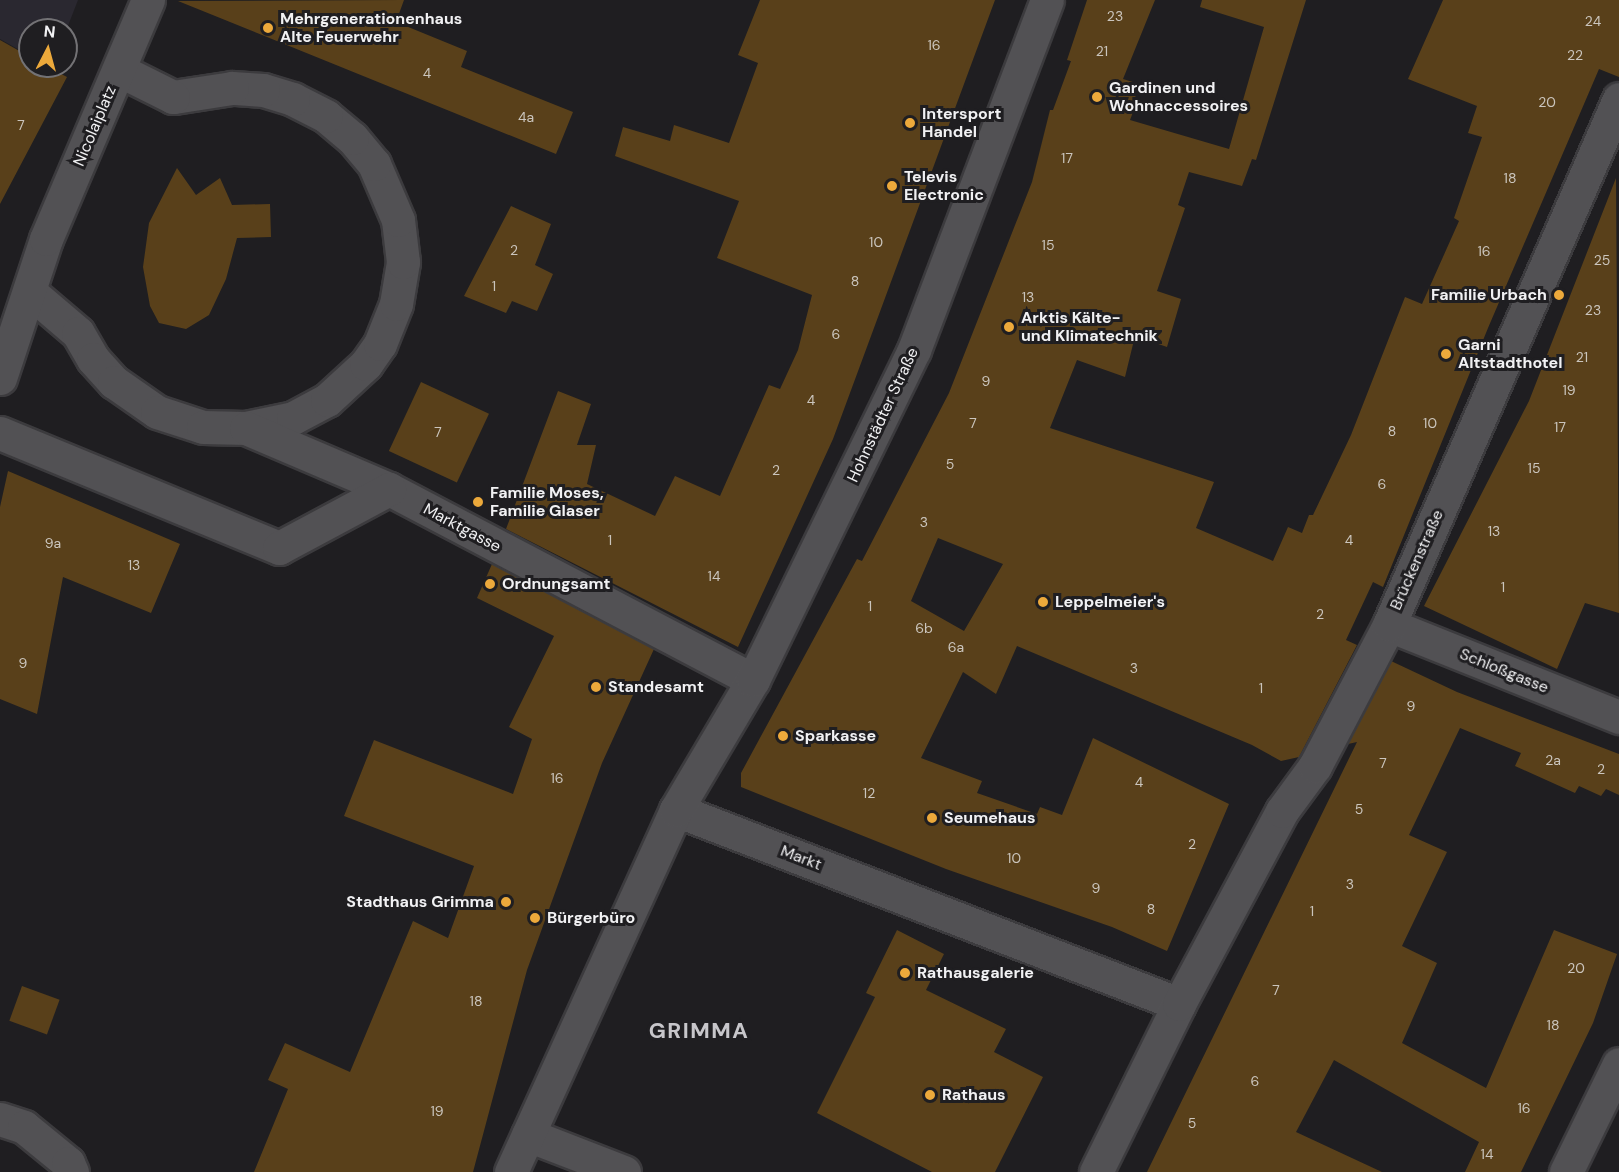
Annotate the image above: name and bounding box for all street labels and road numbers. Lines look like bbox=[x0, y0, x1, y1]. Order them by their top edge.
street label: Nicolaiplatz bbox=[69, 83, 121, 169]
street label: Hohnstädter Straße bbox=[843, 345, 923, 485]
street label: Marktgasse bbox=[420, 500, 504, 556]
street label: Brückenstraße bbox=[1386, 507, 1448, 613]
street label: Schloßgasse bbox=[1457, 644, 1551, 698]
street label: Markt bbox=[778, 841, 824, 875]

